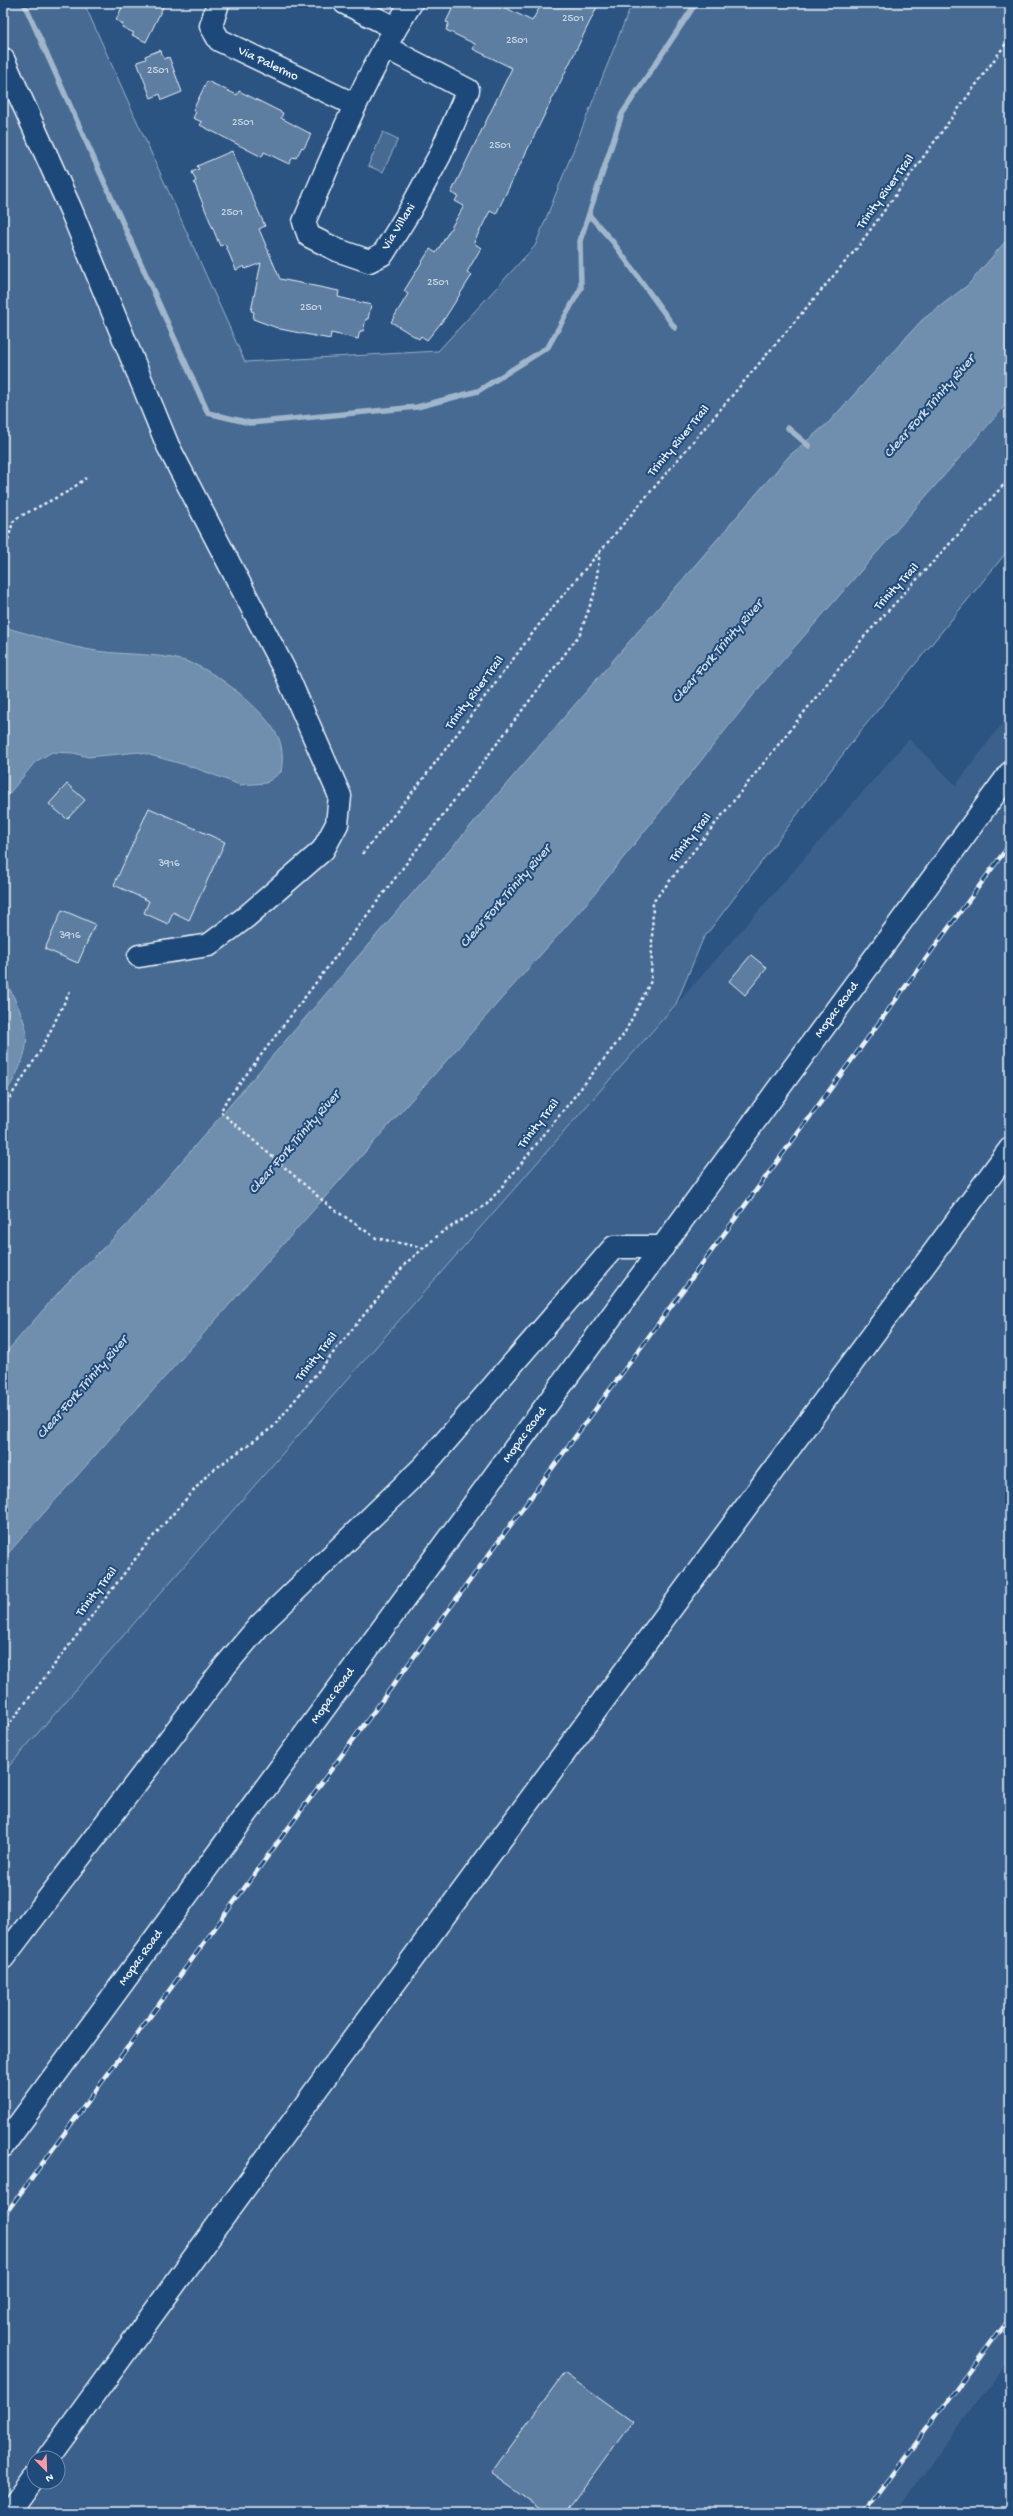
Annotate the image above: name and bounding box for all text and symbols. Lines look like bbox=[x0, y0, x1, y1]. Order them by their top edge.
house number: 2501 bbox=[562, 13, 584, 25]
house number: 2501 bbox=[506, 35, 528, 47]
street label: Via Palermo bbox=[235, 43, 301, 85]
house number: 2501 bbox=[147, 65, 169, 77]
house number: 2501 bbox=[232, 117, 254, 129]
house number: 2501 bbox=[489, 140, 511, 152]
street label: Trinity River Trail bbox=[853, 152, 918, 233]
street label: Via Villani bbox=[378, 201, 419, 254]
house number: 2501 bbox=[221, 207, 243, 219]
house number: 2501 bbox=[427, 277, 449, 289]
house number: 2501 bbox=[300, 302, 322, 314]
water label: Clear Fork Trinity River bbox=[881, 350, 981, 462]
street label: Trinity River Trail bbox=[644, 402, 713, 480]
street label: Trinity Trail bbox=[871, 560, 923, 614]
water label: Clear Fork Trinity River bbox=[669, 595, 769, 707]
street label: Trinity River Trail bbox=[442, 653, 508, 734]
street label: Trinity Trail bbox=[666, 810, 715, 866]
water label: Clear Fork Trinity River bbox=[457, 840, 557, 952]
house number: 3916 bbox=[157, 858, 180, 870]
house number: 3916 bbox=[58, 930, 81, 942]
street label: Mopac Road bbox=[812, 978, 863, 1041]
water label: Clear Fork Trinity River bbox=[246, 1086, 346, 1198]
street label: Trinity Trail bbox=[514, 1096, 563, 1153]
street label: Trinity Trail bbox=[292, 1329, 341, 1385]
water label: Clear Fork Trinity River bbox=[34, 1331, 134, 1443]
street label: Mopac Road bbox=[500, 1403, 551, 1466]
street label: Trinity Trail bbox=[72, 1564, 121, 1621]
street label: Mopac Road bbox=[308, 1664, 359, 1727]
street label: Mopac Road bbox=[116, 1926, 167, 1989]
north arrow bbox=[26, 2450, 66, 2490]
text: N bbox=[43, 2470, 55, 2484]

